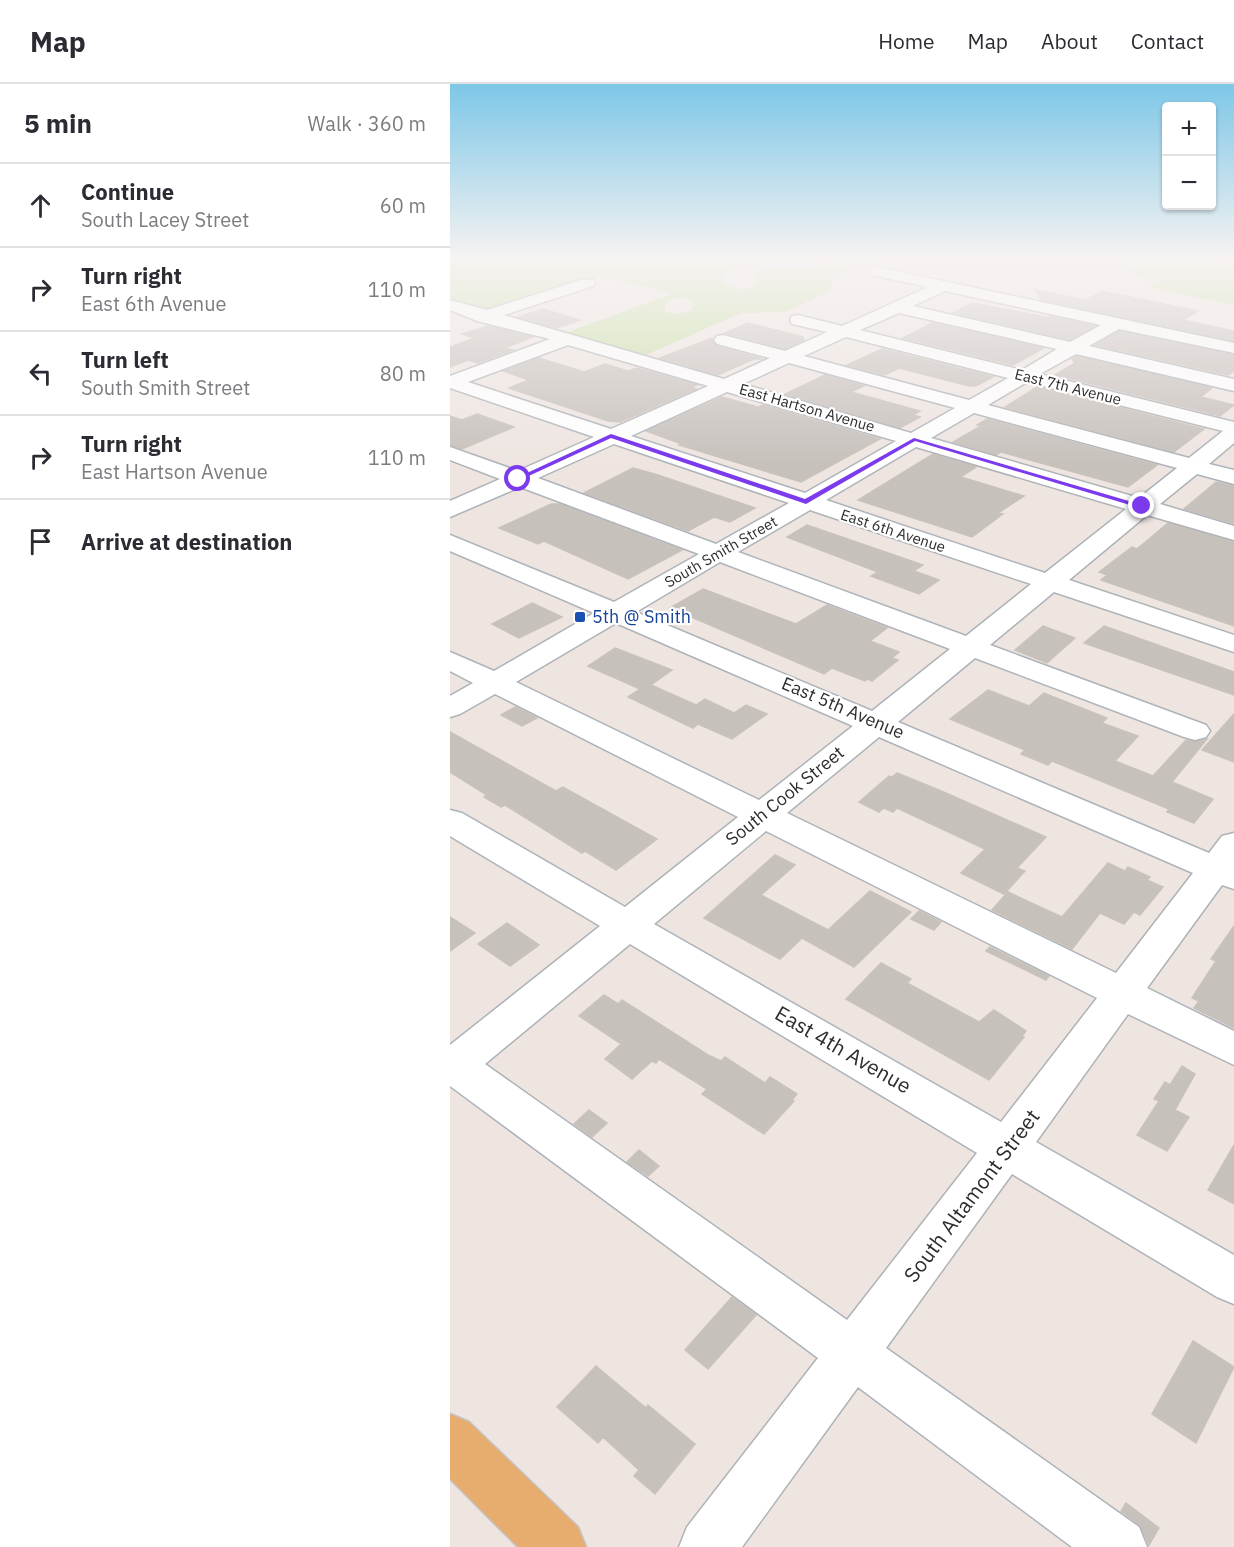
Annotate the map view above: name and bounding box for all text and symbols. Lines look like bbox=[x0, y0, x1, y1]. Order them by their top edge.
text: Map bbox=[30, 23, 86, 60]
text: Home bbox=[878, 27, 935, 55]
text: Map bbox=[968, 27, 1008, 55]
text: About bbox=[1041, 27, 1098, 55]
text: Contact bbox=[1131, 27, 1204, 55]
map controls bbox=[1162, 102, 1216, 210]
button: + bbox=[1162, 102, 1216, 156]
text: 5 min bbox=[24, 106, 92, 140]
text: Walk · 360 m bbox=[308, 110, 426, 137]
button: − bbox=[1162, 156, 1216, 210]
text: Continue bbox=[81, 177, 174, 206]
icon: ahead bbox=[24, 189, 57, 222]
text: 60 m bbox=[380, 192, 426, 219]
text: South Lacey Street bbox=[81, 206, 249, 233]
text: Turn right bbox=[81, 261, 182, 290]
icon: right bbox=[24, 273, 57, 306]
text: 110 m bbox=[368, 276, 426, 303]
text: East 6th Avenue bbox=[81, 290, 227, 317]
text: Turn left bbox=[81, 345, 169, 374]
icon: left bbox=[24, 357, 57, 390]
text: 80 m bbox=[380, 360, 426, 387]
street label: East 7th Avenue bbox=[1013, 364, 1123, 409]
text: South Smith Street bbox=[81, 374, 250, 401]
street label: East Hartson Avenue bbox=[737, 379, 877, 436]
text: Turn right bbox=[81, 429, 182, 458]
icon: right bbox=[24, 441, 57, 474]
text: 110 m bbox=[368, 444, 426, 471]
text: East Hartson Avenue bbox=[81, 458, 268, 485]
route start bbox=[504, 465, 530, 491]
route end bbox=[1128, 492, 1154, 518]
street label: East 6th Avenue bbox=[838, 505, 948, 556]
street label: South Smith Street bbox=[661, 512, 780, 592]
icon: arrive bbox=[24, 525, 57, 558]
text: Arrive at destination bbox=[81, 527, 292, 556]
place label: 5th @ Smith bbox=[592, 605, 691, 628]
marker: 5th @ Smith bbox=[573, 610, 587, 624]
street label: East 5th Avenue bbox=[778, 671, 908, 744]
street label: South Cook Street bbox=[721, 741, 849, 850]
street label: East 4th Avenue bbox=[770, 999, 917, 1099]
street label: South Altamont Street bbox=[897, 1103, 1045, 1288]

